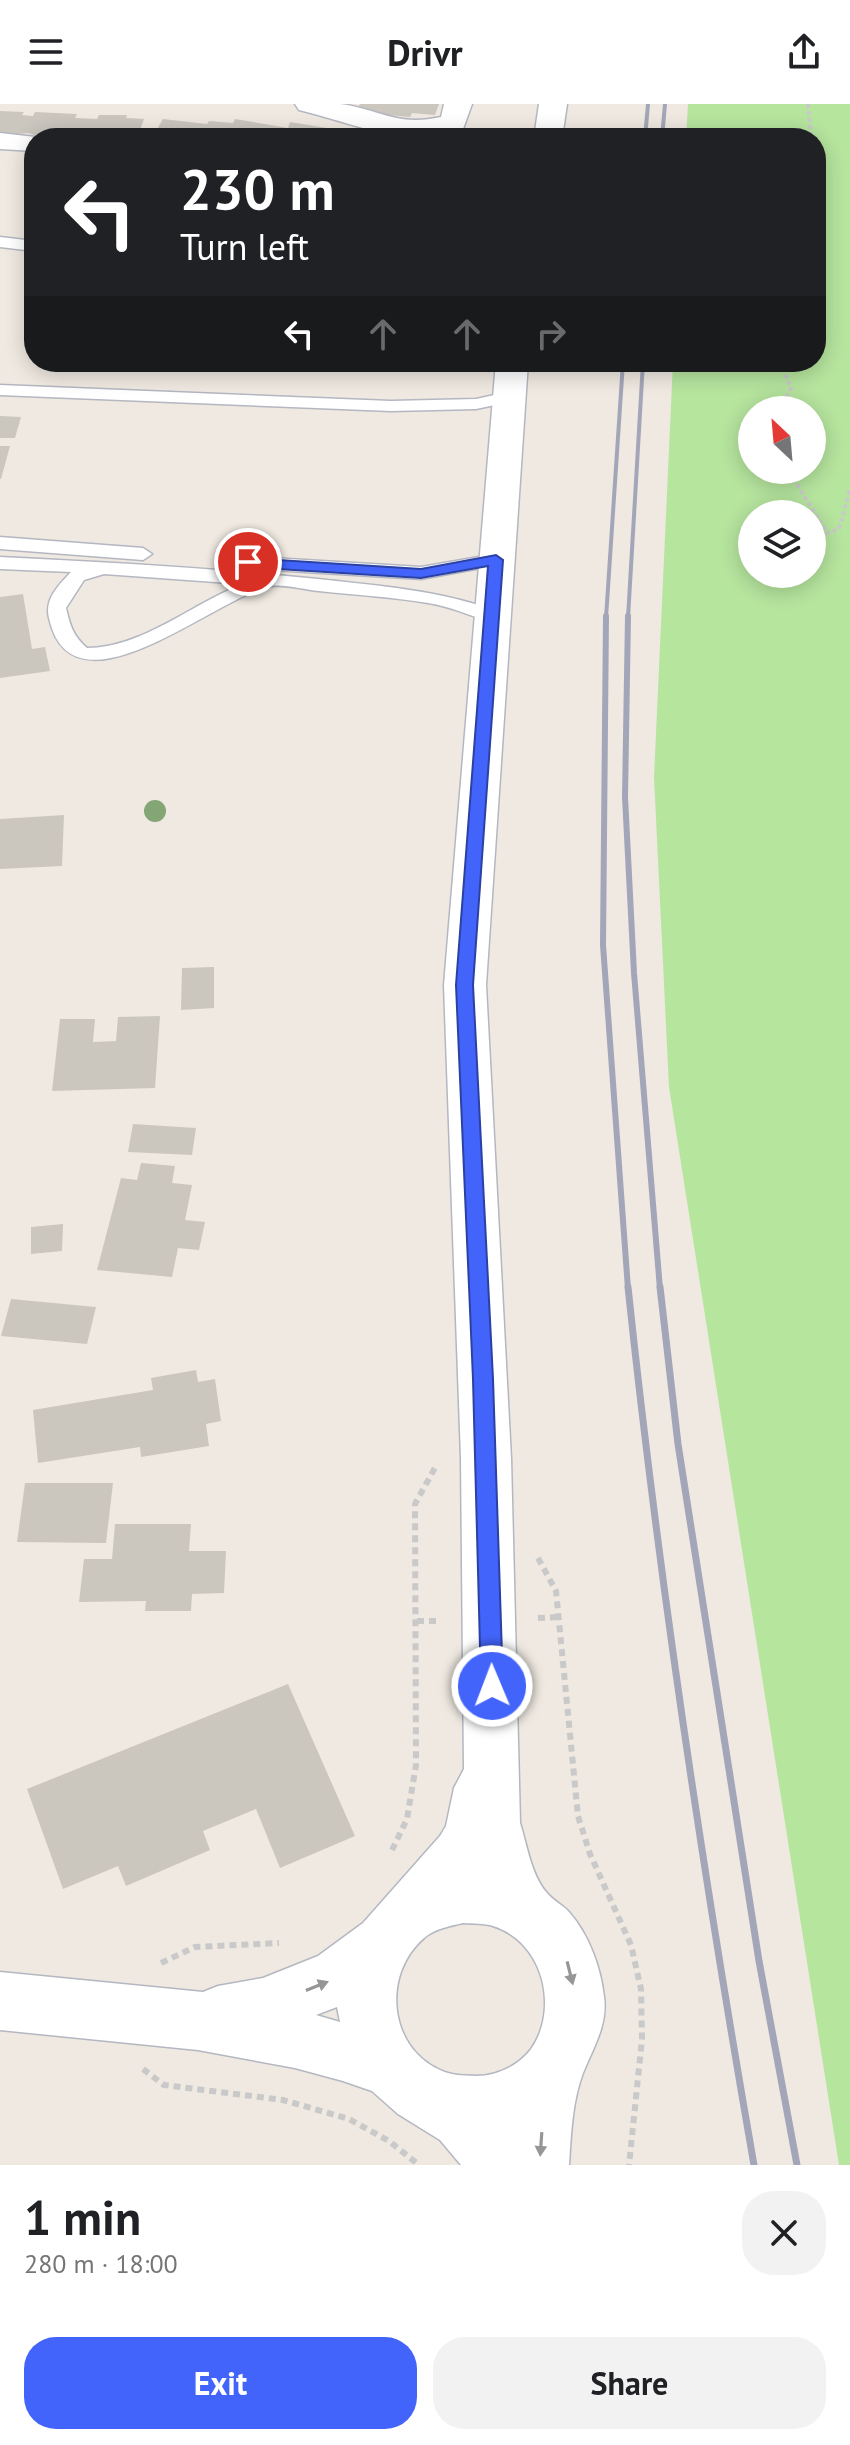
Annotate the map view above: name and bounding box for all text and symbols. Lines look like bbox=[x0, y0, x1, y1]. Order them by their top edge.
text: Drivr bbox=[387, 29, 463, 76]
icon: menu bbox=[24, 30, 68, 74]
icon: share bbox=[782, 30, 826, 74]
text: 230 m bbox=[180, 153, 335, 225]
icon: left bbox=[48, 160, 152, 264]
text: Turn left bbox=[180, 223, 309, 270]
icon: left bbox=[277, 312, 321, 356]
icon: ahead bbox=[361, 312, 405, 356]
icon: ahead bbox=[445, 312, 489, 356]
icon: right bbox=[529, 312, 573, 356]
north arrow bbox=[738, 396, 826, 484]
map controls bbox=[738, 396, 826, 588]
button: layers bbox=[738, 500, 826, 588]
pin bbox=[214, 528, 282, 596]
icon: arrive bbox=[226, 540, 270, 584]
position arrow bbox=[450, 1644, 534, 1728]
one-way arrow bbox=[565, 1961, 577, 1986]
one-way arrow bbox=[305, 1979, 329, 1992]
one-way arrow bbox=[534, 2132, 547, 2157]
text: 1 min bbox=[24, 2186, 141, 2248]
button: close bbox=[742, 2191, 826, 2275]
text: 280 m · 18:00 bbox=[24, 2247, 178, 2280]
button: Exit bbox=[24, 2337, 417, 2429]
button: Share bbox=[433, 2337, 826, 2429]

